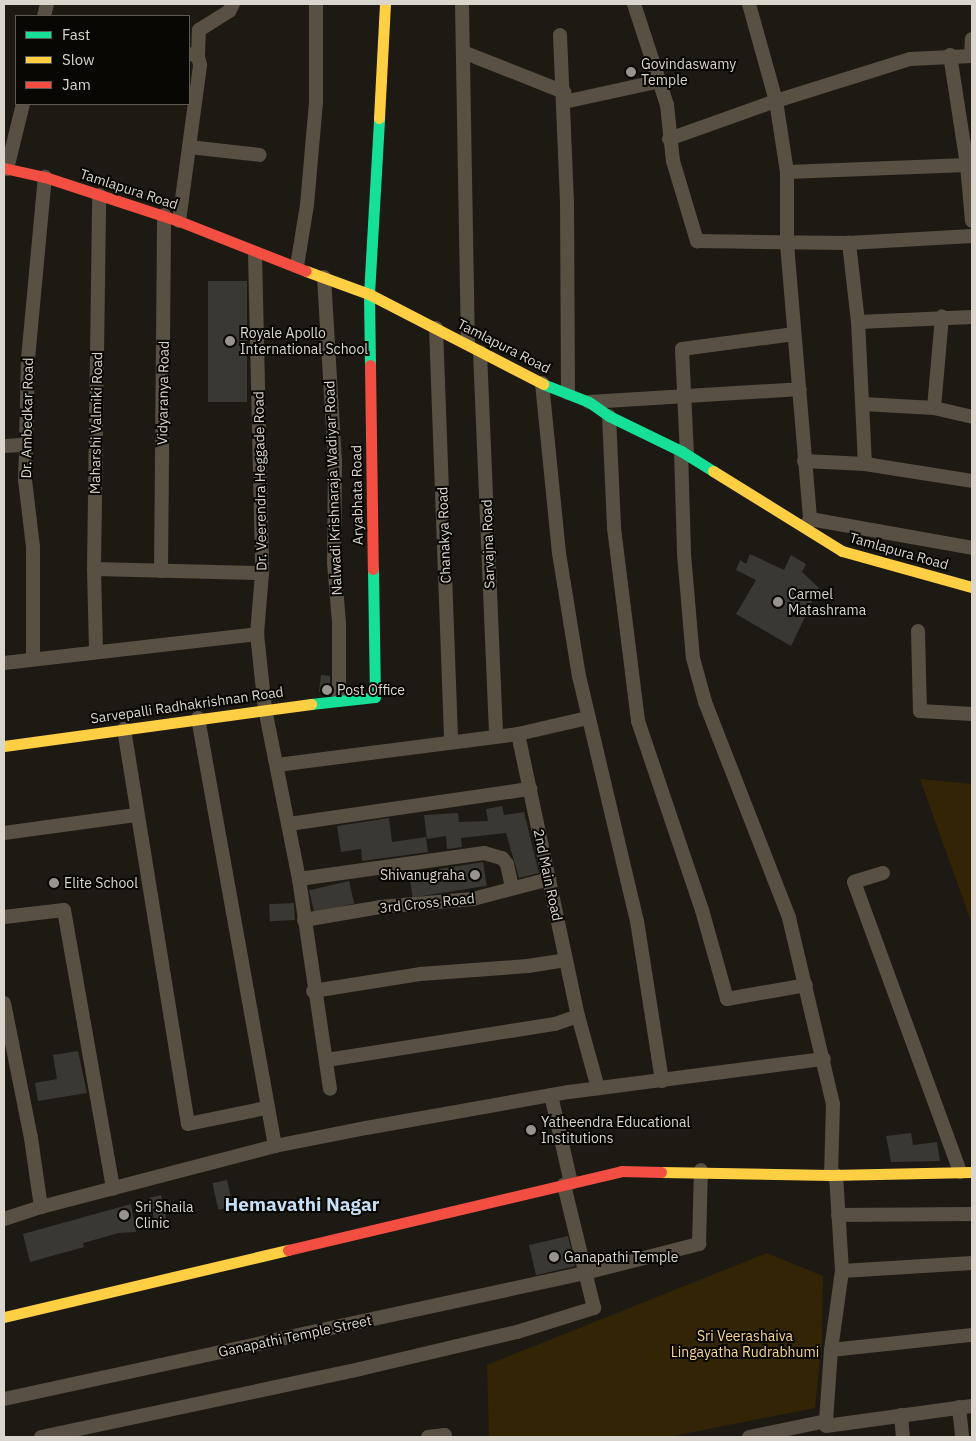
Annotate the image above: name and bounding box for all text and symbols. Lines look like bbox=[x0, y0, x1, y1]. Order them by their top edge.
legend bbox=[15, 15, 190, 105]
text: Fast bbox=[62, 25, 90, 44]
text: Slow bbox=[62, 50, 95, 69]
place label: Govindaswamy Temple bbox=[641, 56, 736, 88]
marker: Govindaswamy Temple bbox=[625, 66, 637, 78]
text: Jam bbox=[62, 75, 91, 94]
street label: Tamlapura Road bbox=[78, 165, 180, 213]
street label: Tamlapura Road bbox=[455, 315, 553, 377]
place label: Royale Apollo International School bbox=[240, 325, 368, 358]
marker: Royale Apollo International School bbox=[224, 335, 236, 347]
street label: Vidyaranya Road bbox=[154, 341, 172, 445]
street label: Maharshi Valmiki Road bbox=[86, 352, 106, 494]
street label: Dr. Ambedkar Road bbox=[18, 357, 36, 479]
street label: Nalwadi Krishnaraja Wadiyar Road bbox=[321, 380, 345, 596]
street label: Dr. Veerendra Heggade Road bbox=[250, 391, 270, 571]
street label: Aryabhata Road bbox=[348, 445, 366, 545]
street label: Chanakya Road bbox=[434, 486, 454, 584]
street label: Sarvajna Road bbox=[478, 499, 498, 589]
street label: Tamlapura Road bbox=[848, 529, 950, 573]
place label: Carmel Matashrama bbox=[788, 586, 866, 618]
marker: Carmel Matashrama bbox=[772, 596, 784, 608]
place label: Post Office bbox=[337, 682, 405, 698]
street label: Sarvepalli Radhakrishnan Road bbox=[89, 683, 285, 727]
marker: Post Office bbox=[321, 684, 333, 696]
street label: 2nd Main Road bbox=[530, 827, 566, 923]
place label: Shivanugraha bbox=[380, 867, 465, 883]
marker: Shivanugraha bbox=[469, 869, 481, 881]
place label: Elite School bbox=[64, 875, 138, 891]
marker: Elite School bbox=[48, 877, 60, 889]
street label: 3rd Cross Road bbox=[379, 890, 475, 916]
place label: Yatheendra Educational Institutions bbox=[541, 1114, 690, 1146]
marker: Yatheendra Educational Institutions bbox=[525, 1124, 537, 1136]
district label: Hemavathi Nagar bbox=[225, 1194, 379, 1216]
place label: Sri Shaila Clinic bbox=[135, 1199, 193, 1232]
marker: Sri Shaila Clinic bbox=[117, 1208, 131, 1222]
place label: Ganapathi Temple bbox=[564, 1249, 679, 1265]
marker: Ganapathi Temple bbox=[548, 1251, 560, 1263]
street label: Ganapathi Temple Street bbox=[217, 1312, 373, 1360]
park label: Sri Veerashaiva Lingayatha Rudrabhumi bbox=[671, 1328, 819, 1360]

